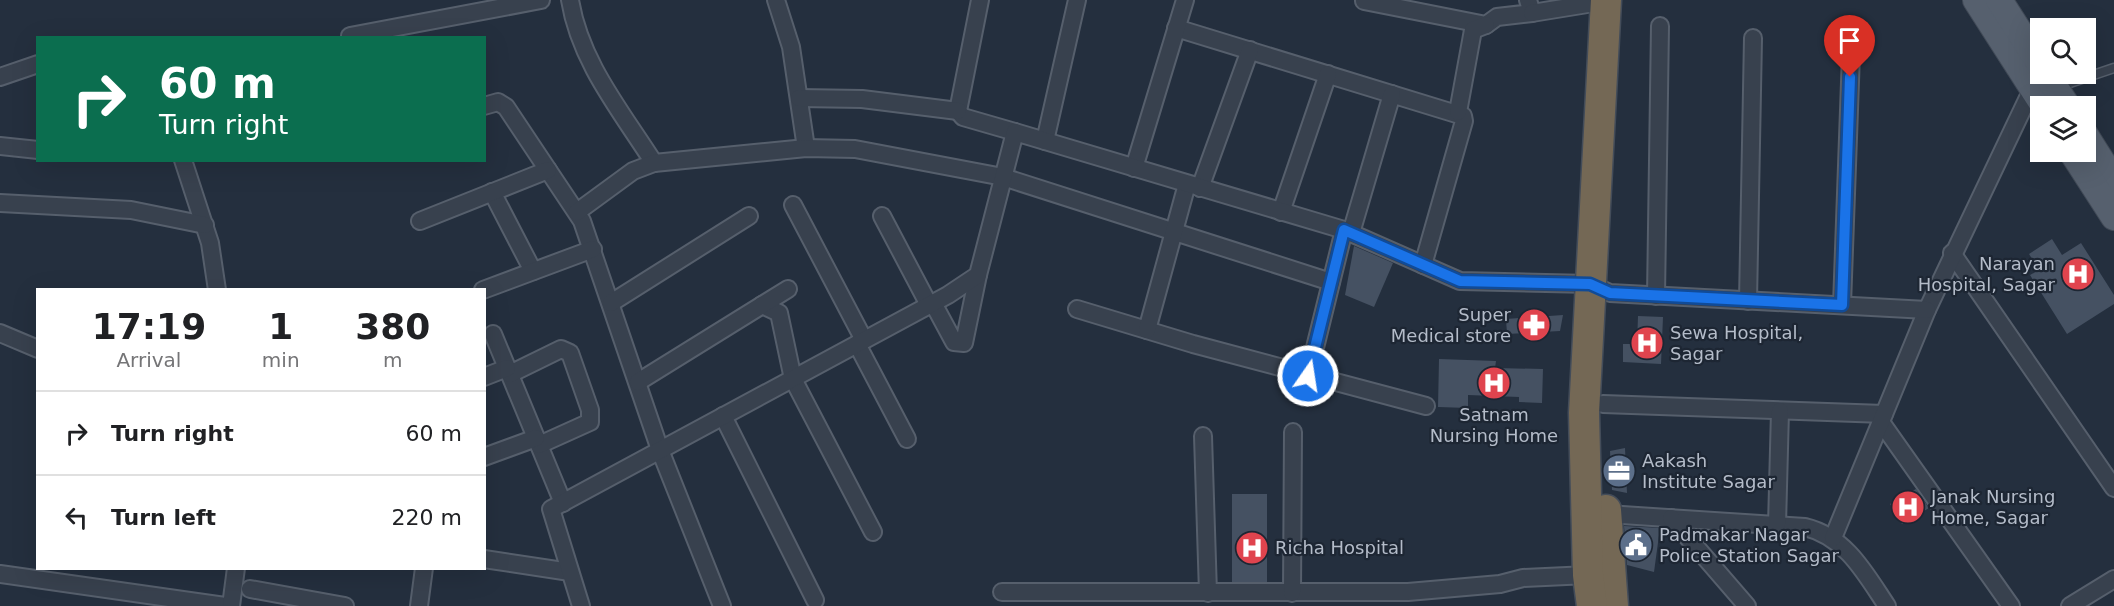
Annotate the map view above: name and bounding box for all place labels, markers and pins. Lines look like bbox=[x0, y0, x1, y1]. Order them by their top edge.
pin bbox=[1824, 15, 1875, 77]
place label: Narayan Hospital, Sagar bbox=[1918, 253, 2056, 295]
hospital icon: Narayan Hospital, Sagar bbox=[2060, 256, 2096, 292]
place label: Super Medical store bbox=[1391, 304, 1512, 346]
pharmacy icon: Super Medical store bbox=[1516, 307, 1552, 343]
place label: Sewa Hospital, Sagar bbox=[1670, 322, 1803, 364]
hospital icon: Sewa Hospital, Sagar bbox=[1629, 325, 1665, 361]
hospital icon: Satnam Nursing Home bbox=[1476, 365, 1512, 401]
place label: Satnam Nursing Home bbox=[1430, 404, 1558, 446]
place label: Aakash Institute Sagar bbox=[1642, 450, 1775, 492]
office icon: Aakash Institute Sagar bbox=[1601, 453, 1637, 489]
place label: Janak Nursing Home, Sagar bbox=[1930, 486, 2055, 528]
hospital icon: Janak Nursing Home, Sagar bbox=[1890, 489, 1926, 525]
place label: Padmakar Nagar Police Station Sagar bbox=[1659, 524, 1840, 566]
public building icon: Padmakar Nagar Police Station Sagar bbox=[1618, 527, 1654, 563]
hospital icon: Richa Hospital bbox=[1234, 530, 1270, 566]
place label: Richa Hospital bbox=[1275, 537, 1404, 558]

